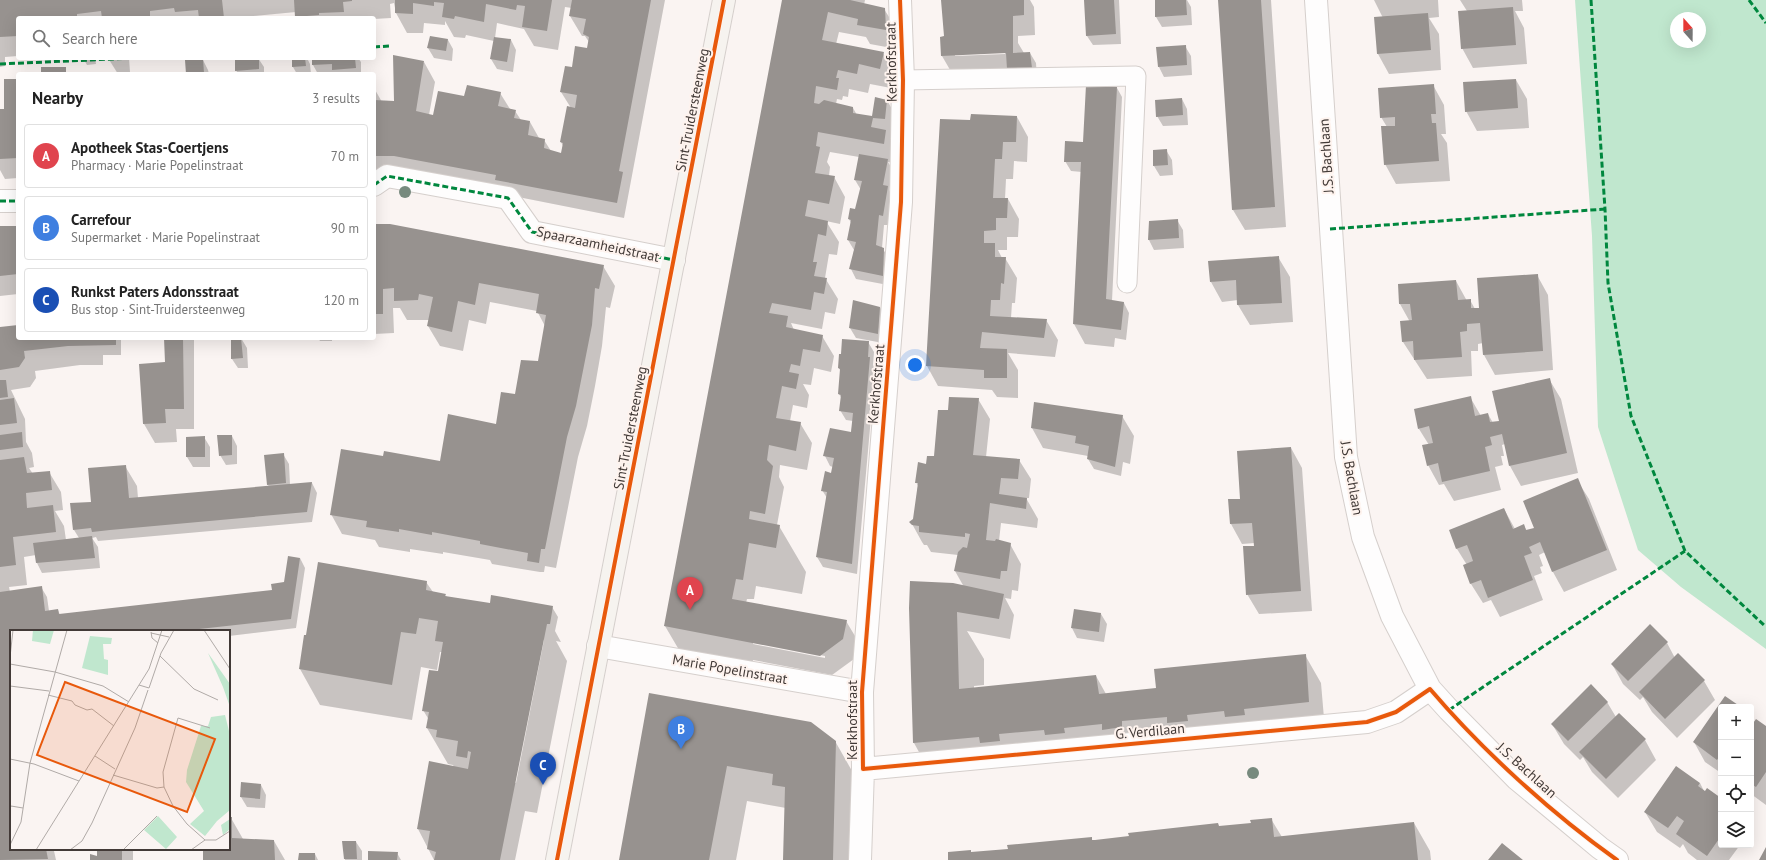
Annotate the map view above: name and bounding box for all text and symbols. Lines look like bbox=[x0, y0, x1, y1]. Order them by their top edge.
north arrow bbox=[1670, 12, 1706, 48]
search box bbox=[16, 16, 376, 60]
street label: Kerkhofstraat bbox=[881, 22, 901, 102]
icon: search bbox=[30, 27, 52, 49]
text: Search here bbox=[62, 29, 138, 48]
street label: Sint-Truidersteenweg bbox=[671, 47, 713, 173]
text: Nearby bbox=[32, 87, 83, 109]
text: 3 results bbox=[312, 90, 360, 107]
street label: J.S. Bachlaan bbox=[1314, 118, 1338, 195]
text: Apotheek Stas-Coertjens bbox=[71, 138, 229, 157]
text: A bbox=[42, 148, 50, 165]
text: 70 m bbox=[331, 148, 359, 165]
text: Pharmacy · Marie Popelinstraat bbox=[71, 157, 243, 174]
text: Carrefour bbox=[71, 210, 131, 229]
text: B bbox=[42, 220, 50, 237]
text: 90 m bbox=[331, 220, 359, 237]
street label: Spaarzaamheidstraat bbox=[535, 222, 661, 266]
text: Supermarket · Marie Popelinstraat bbox=[71, 229, 260, 246]
text: Runkst Paters Adonsstraat bbox=[71, 282, 239, 301]
text: C bbox=[42, 292, 50, 309]
text: 120 m bbox=[324, 292, 359, 309]
text: Bus stop · Sint-Truidersteenweg bbox=[71, 301, 245, 318]
street label: Kerkhofstraat bbox=[864, 343, 888, 425]
your location bbox=[905, 355, 925, 375]
street label: Sint-Truidersteenweg bbox=[609, 365, 651, 491]
street label: J.S. Bachlaan bbox=[1336, 439, 1367, 516]
pin: A bbox=[677, 577, 703, 610]
inset map bbox=[10, 630, 230, 850]
street label: Marie Popelinstraat bbox=[671, 650, 789, 688]
street label: Kerkhofstraat bbox=[843, 680, 861, 760]
map controls bbox=[1718, 704, 1754, 848]
button: + bbox=[1718, 704, 1754, 740]
pin: B bbox=[668, 716, 694, 749]
street label: G. Verdilaan bbox=[1114, 719, 1186, 743]
street label: J.S. Bachlaan bbox=[1492, 738, 1561, 802]
button: − bbox=[1718, 740, 1754, 776]
pin: C bbox=[530, 752, 556, 785]
button: locate bbox=[1718, 776, 1754, 812]
button: layers bbox=[1718, 812, 1754, 848]

